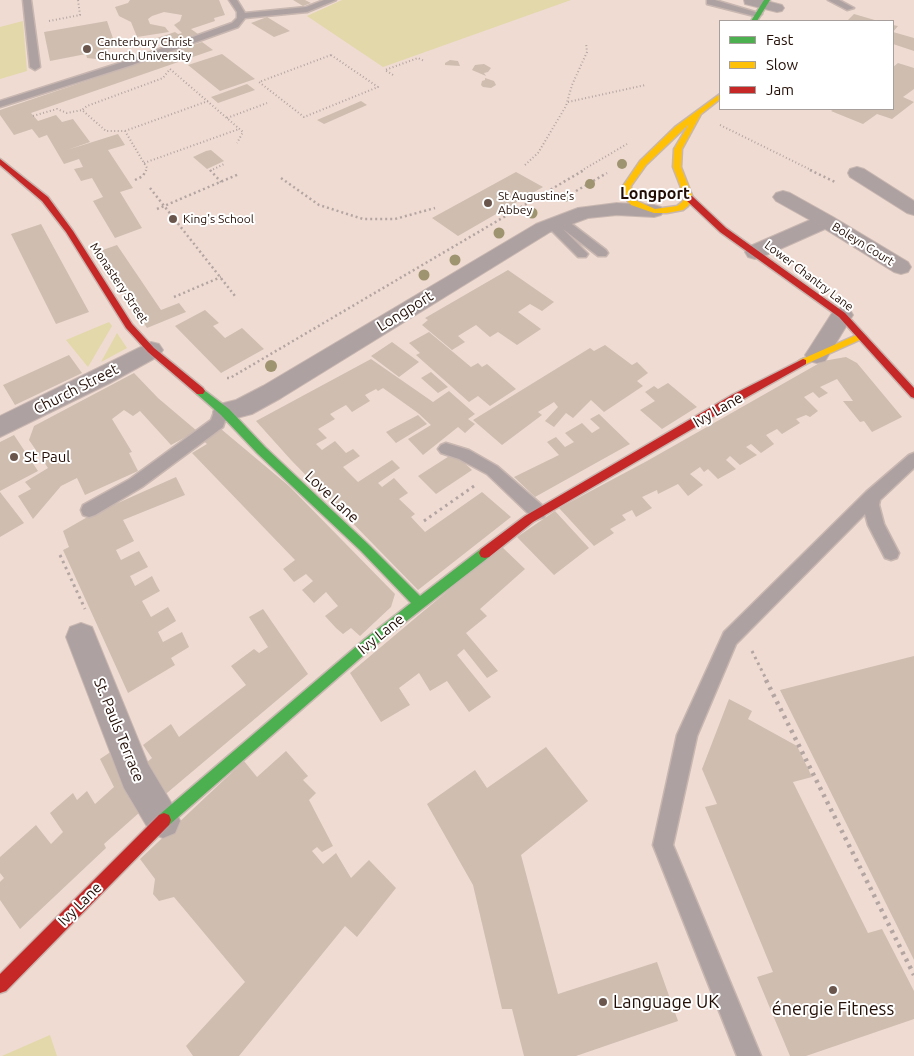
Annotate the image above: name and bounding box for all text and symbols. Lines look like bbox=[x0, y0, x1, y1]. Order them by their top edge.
legend bbox=[719, 20, 894, 110]
text: Fast bbox=[766, 31, 793, 48]
place label: Canterbury Christ Church University bbox=[97, 35, 192, 63]
marker: Canterbury Christ Church University bbox=[81, 43, 93, 55]
text: Slow bbox=[766, 56, 798, 73]
text: Jam bbox=[766, 81, 794, 98]
district label: Longport bbox=[620, 184, 690, 204]
place label: St Augustine’s Abbey bbox=[498, 189, 574, 217]
marker: St Augustine’s Abbey bbox=[482, 197, 494, 209]
place label: King's School bbox=[183, 212, 254, 226]
marker: King's School bbox=[167, 213, 179, 225]
street label: Boleyn Court bbox=[829, 219, 897, 269]
street label: Lower Chantry Lane bbox=[762, 238, 856, 314]
street label: Monastery Street bbox=[87, 240, 151, 326]
street label: Longport bbox=[374, 287, 436, 335]
street label: Church Street bbox=[31, 360, 121, 418]
street label: Ivy Lane bbox=[690, 389, 746, 431]
place label: St Paul bbox=[24, 448, 70, 466]
marker: St Paul bbox=[8, 451, 20, 463]
street label: Love Lane bbox=[301, 467, 363, 527]
street label: Ivy Lane bbox=[354, 610, 408, 658]
street label: St. Pauls Terrace bbox=[90, 676, 148, 784]
street label: Ivy Lane bbox=[54, 878, 106, 930]
marker: énergie Fitness bbox=[827, 984, 839, 996]
place label: Language UK bbox=[613, 991, 719, 1013]
marker: Language UK bbox=[597, 996, 609, 1008]
place label: énergie Fitness bbox=[772, 998, 894, 1020]

